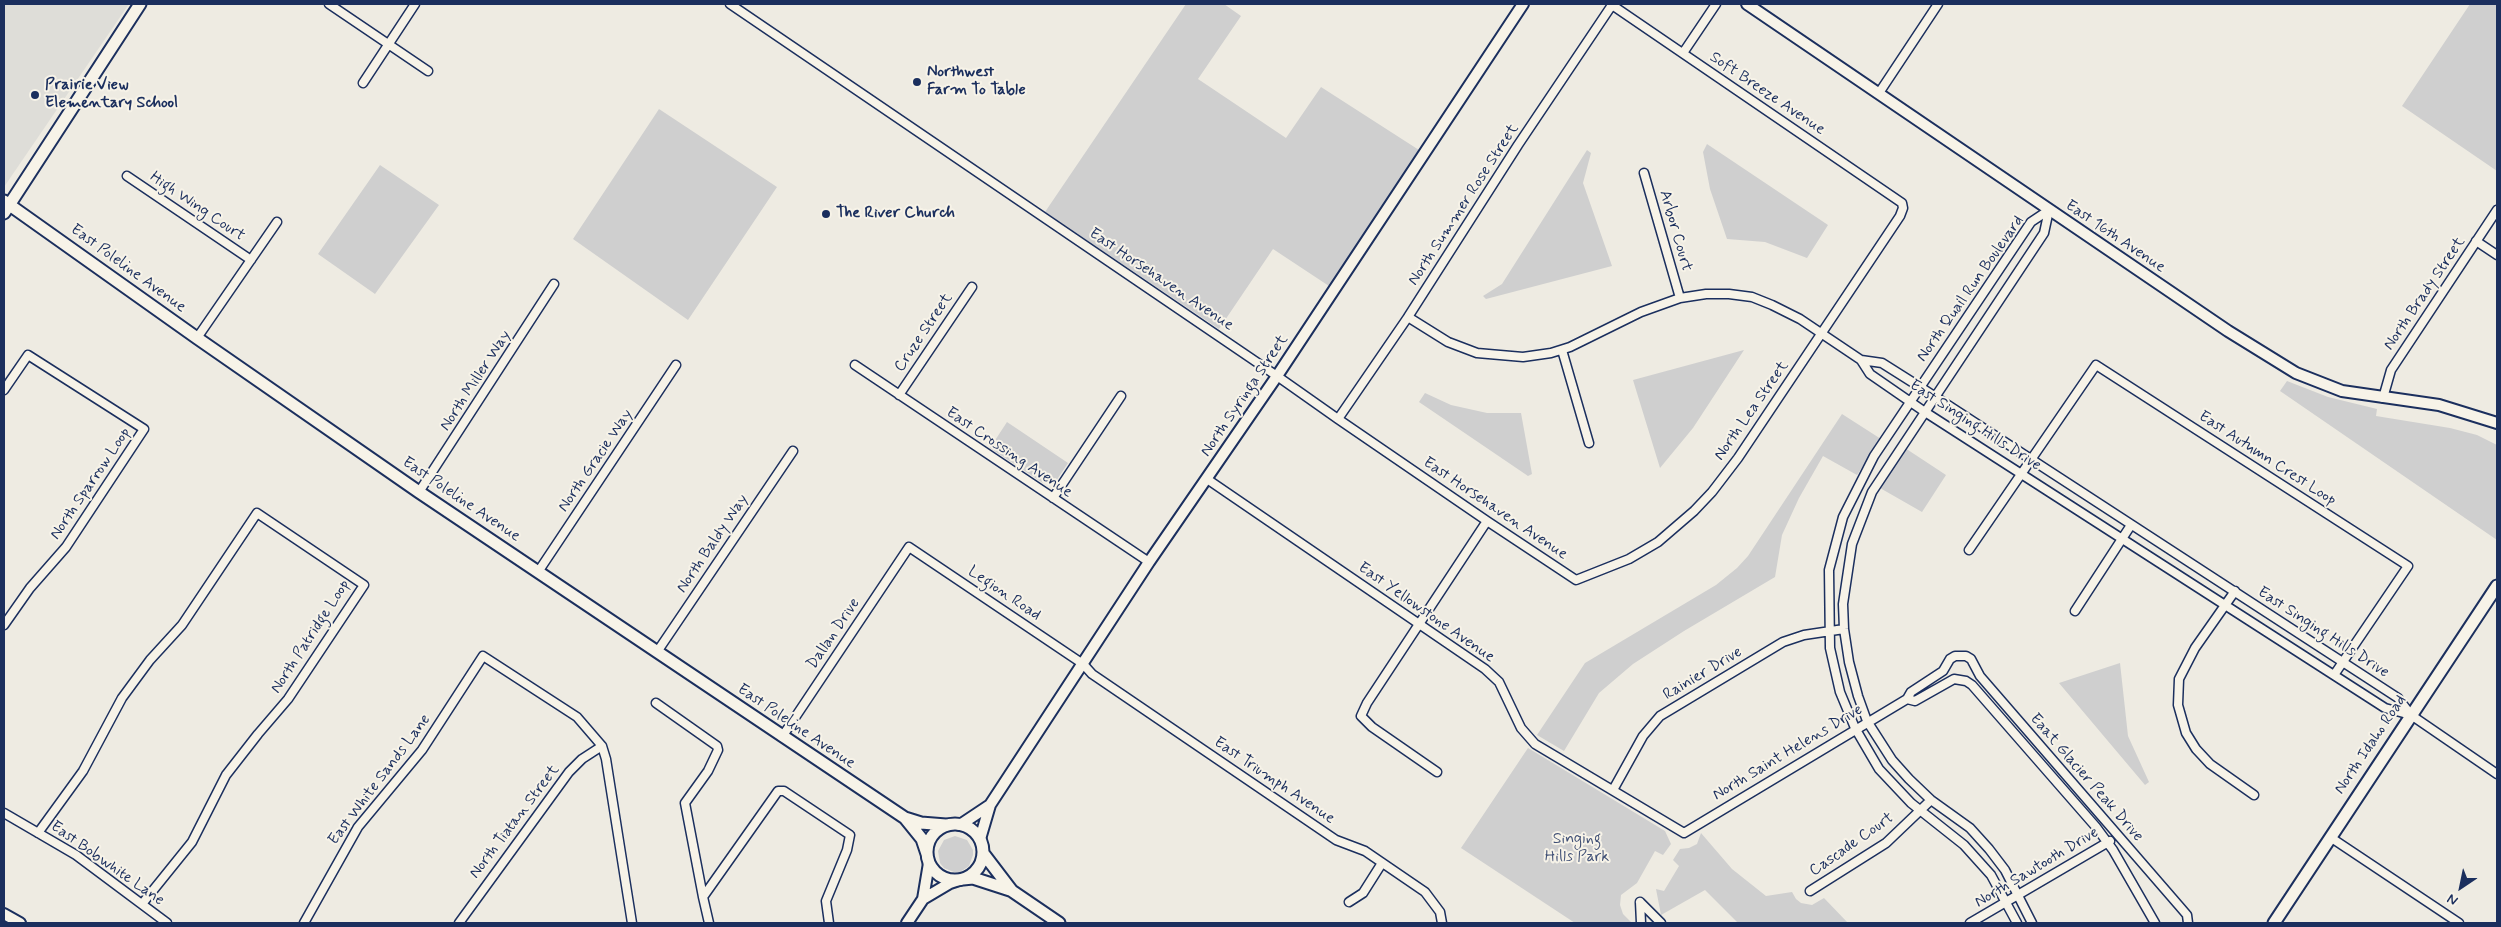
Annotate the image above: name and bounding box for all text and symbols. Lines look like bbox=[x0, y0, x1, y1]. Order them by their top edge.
street label: Soft Breeze Avenue bbox=[1705, 48, 1829, 140]
place label: Northwest Farm To Table bbox=[927, 63, 1026, 101]
place label: Prairie View Elementary School bbox=[45, 76, 178, 114]
marker: Northwest Farm To Table bbox=[911, 76, 923, 88]
marker: Prairie View Elementary School bbox=[29, 89, 41, 101]
street label: North Summer Rose Street bbox=[1405, 121, 1523, 289]
street label: High Wing Court bbox=[146, 168, 248, 246]
street label: Arbor Court bbox=[1654, 188, 1696, 274]
street label: East 16th Avenue bbox=[2061, 196, 2169, 278]
place label: The River Church bbox=[836, 204, 955, 224]
marker: The River Church bbox=[820, 208, 832, 220]
street label: North Quail Run Boulevard bbox=[1913, 212, 2029, 366]
street label: East Poleline Avenue bbox=[66, 221, 190, 317]
street label: East Horsehaven Avenue bbox=[1085, 224, 1237, 336]
street label: North Brady Street bbox=[2380, 234, 2470, 354]
street label: Cruze Street bbox=[891, 290, 957, 376]
street label: North Miller Way bbox=[436, 327, 516, 435]
street label: North Syringa Street bbox=[1197, 331, 1293, 461]
street label: North Lea Street bbox=[1711, 358, 1793, 464]
street label: East Singing Hills Drive bbox=[1906, 376, 2044, 476]
street label: East Crossing Avenue bbox=[942, 404, 1076, 502]
street label: North Gracie Way bbox=[555, 406, 637, 516]
street label: East Autumn Crest Loop bbox=[2195, 407, 2339, 511]
street label: North Sparrow Loop bbox=[46, 424, 136, 544]
street label: East Poleline Avenue bbox=[398, 453, 524, 547]
street label: East Horsehaven Avenue bbox=[1419, 453, 1571, 565]
street label: North Baldy Way bbox=[673, 491, 753, 597]
street label: East Yellowstone Avenue bbox=[1354, 559, 1498, 667]
street label: Legion Road bbox=[964, 563, 1044, 625]
street label: North Patridge Loop bbox=[267, 577, 355, 697]
street label: East Singing Hills Drive bbox=[2254, 583, 2392, 683]
street label: Dallan Drive bbox=[803, 595, 865, 673]
street label: Rainier Drive bbox=[1660, 643, 1746, 705]
street label: East Poleline Avenue bbox=[733, 680, 859, 774]
street label: North Idaho Road bbox=[2331, 692, 2411, 798]
street label: North Saint Helens Drive bbox=[1709, 701, 1867, 805]
street label: Eaat Glacier Peak Drive bbox=[2025, 710, 2147, 846]
street label: East White Sands Lane bbox=[325, 711, 435, 849]
street label: East Triumph Avenue bbox=[1210, 733, 1338, 829]
street label: North Tiatan Street bbox=[466, 761, 564, 883]
street label: Cascade Court bbox=[1806, 809, 1898, 881]
street label: East Bobwhite Lane bbox=[46, 817, 168, 911]
street label: North Sawtooth Drive bbox=[1972, 823, 2102, 913]
park label: Singing Hills Park bbox=[1545, 830, 1609, 868]
north arrow bbox=[2436, 862, 2486, 912]
text: N bbox=[2444, 889, 2462, 910]

